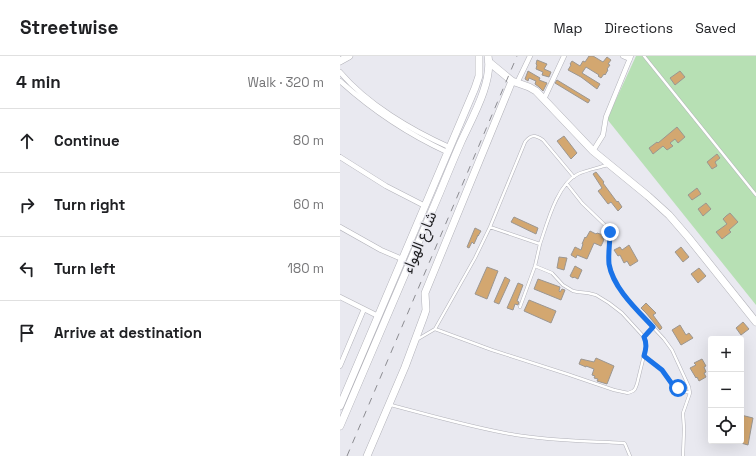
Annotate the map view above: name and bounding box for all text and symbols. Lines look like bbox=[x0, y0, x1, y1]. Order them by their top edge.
text: Streetwise bbox=[20, 15, 119, 40]
text: Map bbox=[553, 19, 583, 37]
text: Directions bbox=[605, 19, 673, 37]
text: Saved bbox=[695, 19, 736, 37]
text: 4 min bbox=[16, 71, 61, 93]
text: Walk · 320 m bbox=[247, 74, 324, 91]
icon: ahead bbox=[16, 130, 38, 152]
text: Continue bbox=[54, 131, 120, 150]
text: 80 m bbox=[293, 132, 324, 149]
icon: right bbox=[16, 194, 38, 216]
text: Turn right bbox=[54, 195, 125, 214]
text: 60 m bbox=[293, 196, 324, 213]
street label: شارع الهواء bbox=[398, 208, 443, 277]
route end bbox=[601, 223, 619, 241]
icon: left bbox=[16, 258, 38, 280]
text: Turn left bbox=[54, 259, 116, 278]
text: 180 m bbox=[288, 260, 324, 277]
icon: arrive bbox=[16, 322, 38, 344]
text: Arrive at destination bbox=[54, 323, 202, 342]
map controls bbox=[708, 336, 744, 444]
button: + bbox=[708, 336, 744, 372]
button: − bbox=[708, 372, 744, 408]
route start bbox=[669, 379, 687, 397]
button: locate bbox=[708, 408, 744, 444]

